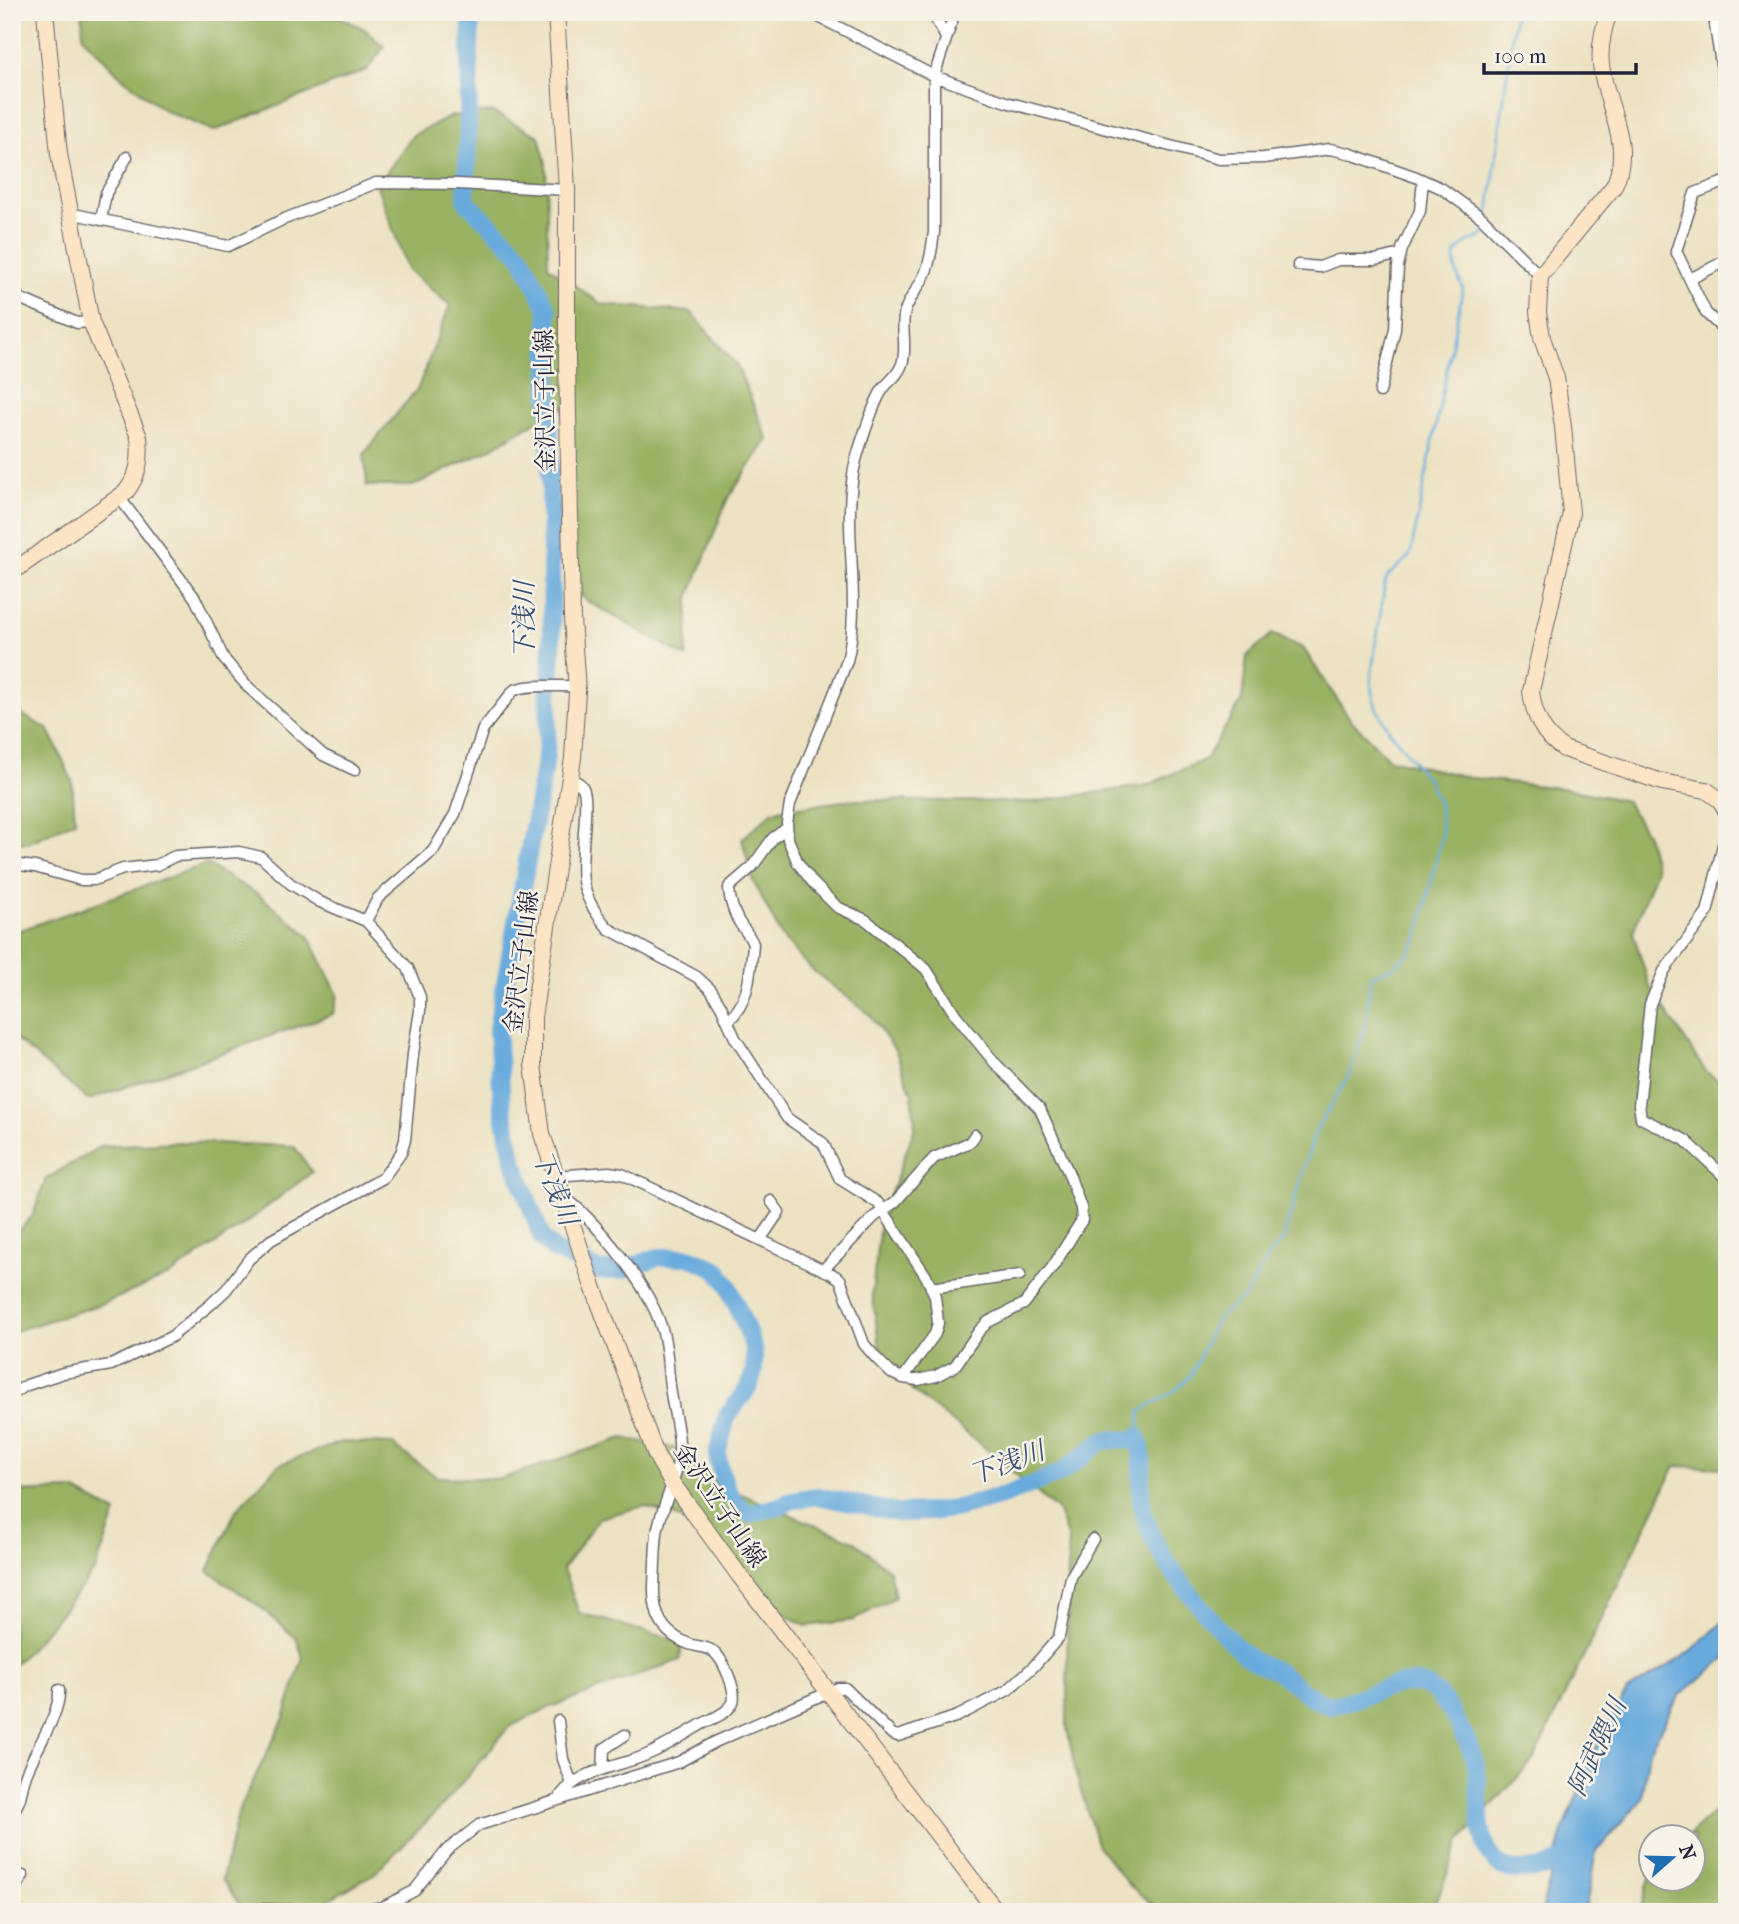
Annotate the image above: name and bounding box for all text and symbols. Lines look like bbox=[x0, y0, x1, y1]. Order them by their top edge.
scale bar bbox=[1484, 32, 1636, 76]
text: 100 m bbox=[1494, 44, 1547, 68]
street label: 金沢立子山線 bbox=[530, 329, 560, 473]
water label: 下浅川 bbox=[509, 578, 540, 659]
street label: 金沢立子山線 bbox=[498, 889, 544, 1035]
water label: 下浅川 bbox=[526, 1146, 585, 1233]
water label: 下浅川 bbox=[965, 1434, 1052, 1491]
street label: 金沢立子山線 bbox=[668, 1437, 772, 1573]
water label: 阿武隈川 bbox=[1561, 1691, 1634, 1801]
north arrow bbox=[1638, 1822, 1708, 1892]
text: N bbox=[1674, 1842, 1700, 1864]

